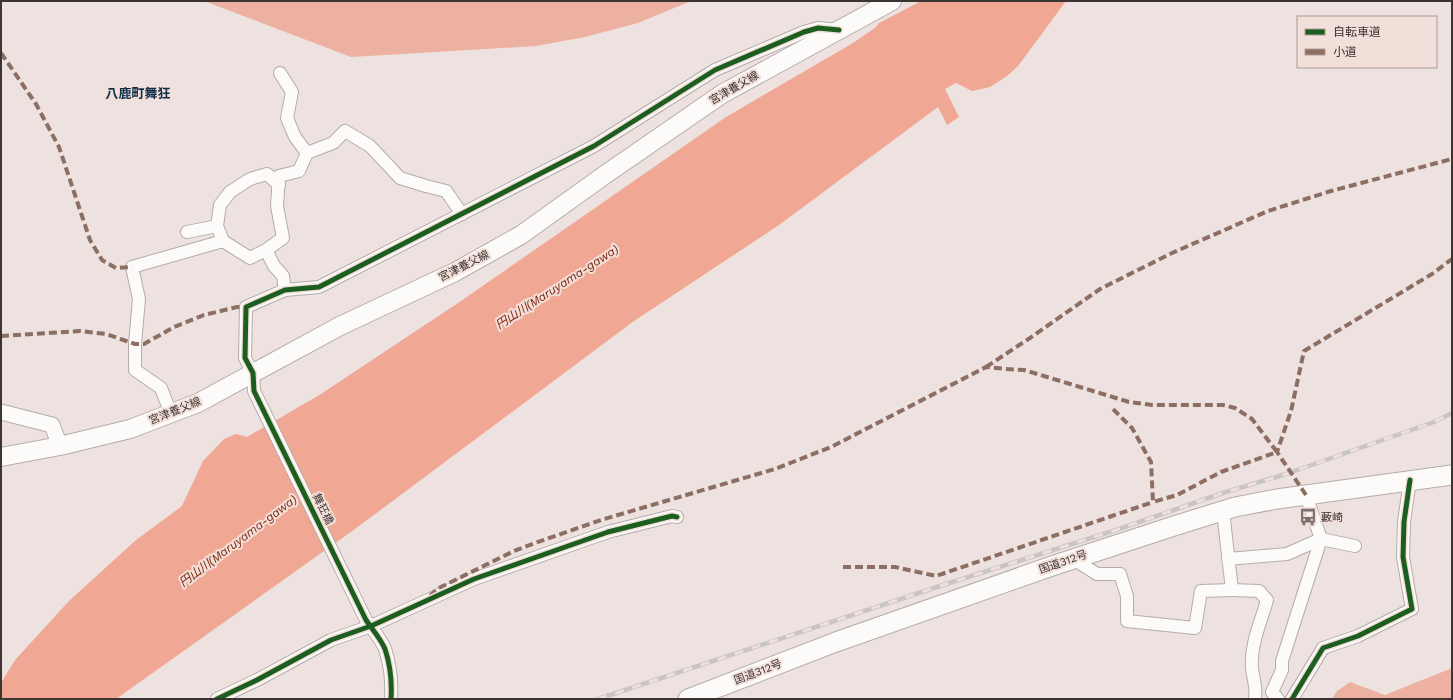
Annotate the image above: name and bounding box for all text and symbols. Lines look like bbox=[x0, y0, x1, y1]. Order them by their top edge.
legend bbox=[1297, 16, 1437, 68]
text: 自転車道 bbox=[1333, 25, 1381, 39]
text: 小道 bbox=[1333, 45, 1357, 59]
street label: 宮津養父線 bbox=[707, 69, 761, 107]
district label: 八鹿町舞狂 bbox=[105, 86, 171, 101]
water label: 円山川(Maruyama-gawa) bbox=[493, 242, 621, 332]
street label: 宮津養父線 bbox=[437, 248, 491, 284]
street label: 宮津養父線 bbox=[147, 395, 203, 427]
street label: 舞狂橋 bbox=[310, 491, 336, 527]
water label: 円山川(Maruyama-gawa) bbox=[176, 492, 300, 590]
bus stop icon: 藪崎 bbox=[1298, 507, 1318, 527]
place label: 藪崎 bbox=[1321, 511, 1343, 524]
street label: 国道312号 bbox=[1037, 548, 1089, 576]
street label: 国道312号 bbox=[732, 657, 784, 687]

